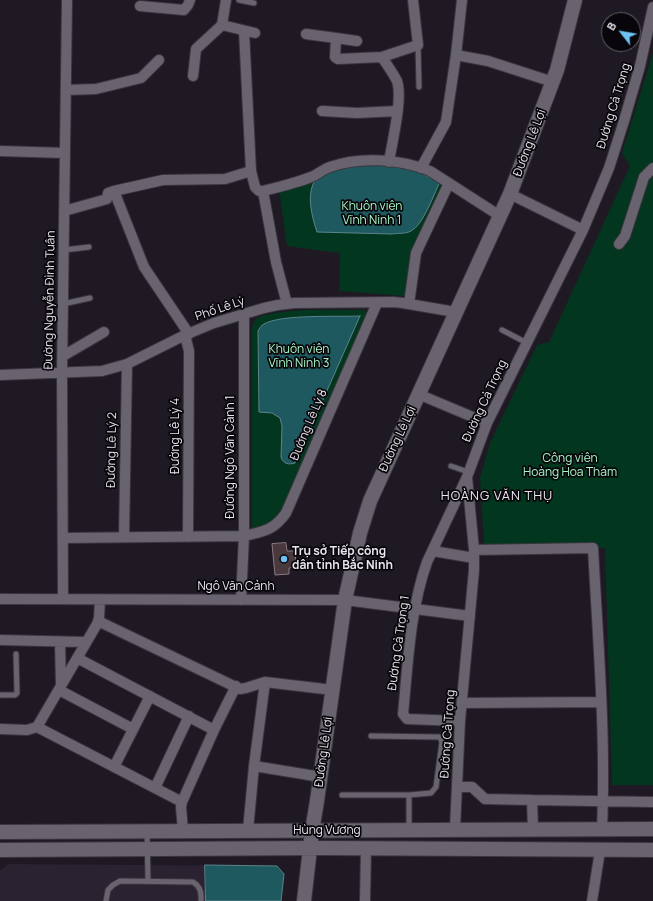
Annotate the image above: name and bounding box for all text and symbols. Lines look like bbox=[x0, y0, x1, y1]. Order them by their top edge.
north arrow bbox=[601, 12, 641, 52]
text: B bbox=[603, 19, 619, 33]
street label: Đường Cả Trọng bbox=[594, 61, 634, 151]
street label: Đường Lê Lợi bbox=[511, 107, 549, 179]
park label: Khuôn viên Vĩnh Ninh 1 bbox=[342, 200, 402, 228]
street label: Đường Nguyễn Đình Tuân bbox=[42, 230, 58, 370]
street label: Phố Lê Lý bbox=[193, 294, 247, 324]
park label: Khuôn viên Vĩnh Ninh 3 bbox=[269, 343, 329, 371]
street label: Đường Cả Trọng bbox=[460, 358, 510, 444]
street label: Đường Lê Lý 8 bbox=[288, 387, 330, 463]
street label: Đường Ngô Văn Cảnh 1 bbox=[224, 395, 238, 519]
street label: Đường Lê Lý 4 bbox=[169, 398, 183, 474]
street label: Đường Lê Lợi bbox=[377, 404, 419, 474]
street label: Đường Lê Lý 2 bbox=[104, 412, 120, 488]
park label: Công viên Hoàng Hoa Thám bbox=[523, 452, 617, 480]
district label: HOÀNG VĂN THỤ bbox=[441, 488, 553, 504]
place label: Trụ sở Tiếp công dân tỉnh Bắc Ninh bbox=[292, 545, 393, 573]
marker: Trụ sở Tiếp công dân tỉnh Bắc Ninh bbox=[279, 554, 289, 564]
street label: Ngô Văn Cảnh bbox=[197, 580, 275, 594]
street label: Đường Cả Trọng 1 bbox=[385, 595, 413, 691]
street label: Đường Cả Trọng bbox=[438, 689, 458, 779]
street label: Đường Lê Lợi bbox=[312, 716, 336, 788]
street label: Hùng Vương bbox=[293, 824, 361, 838]

